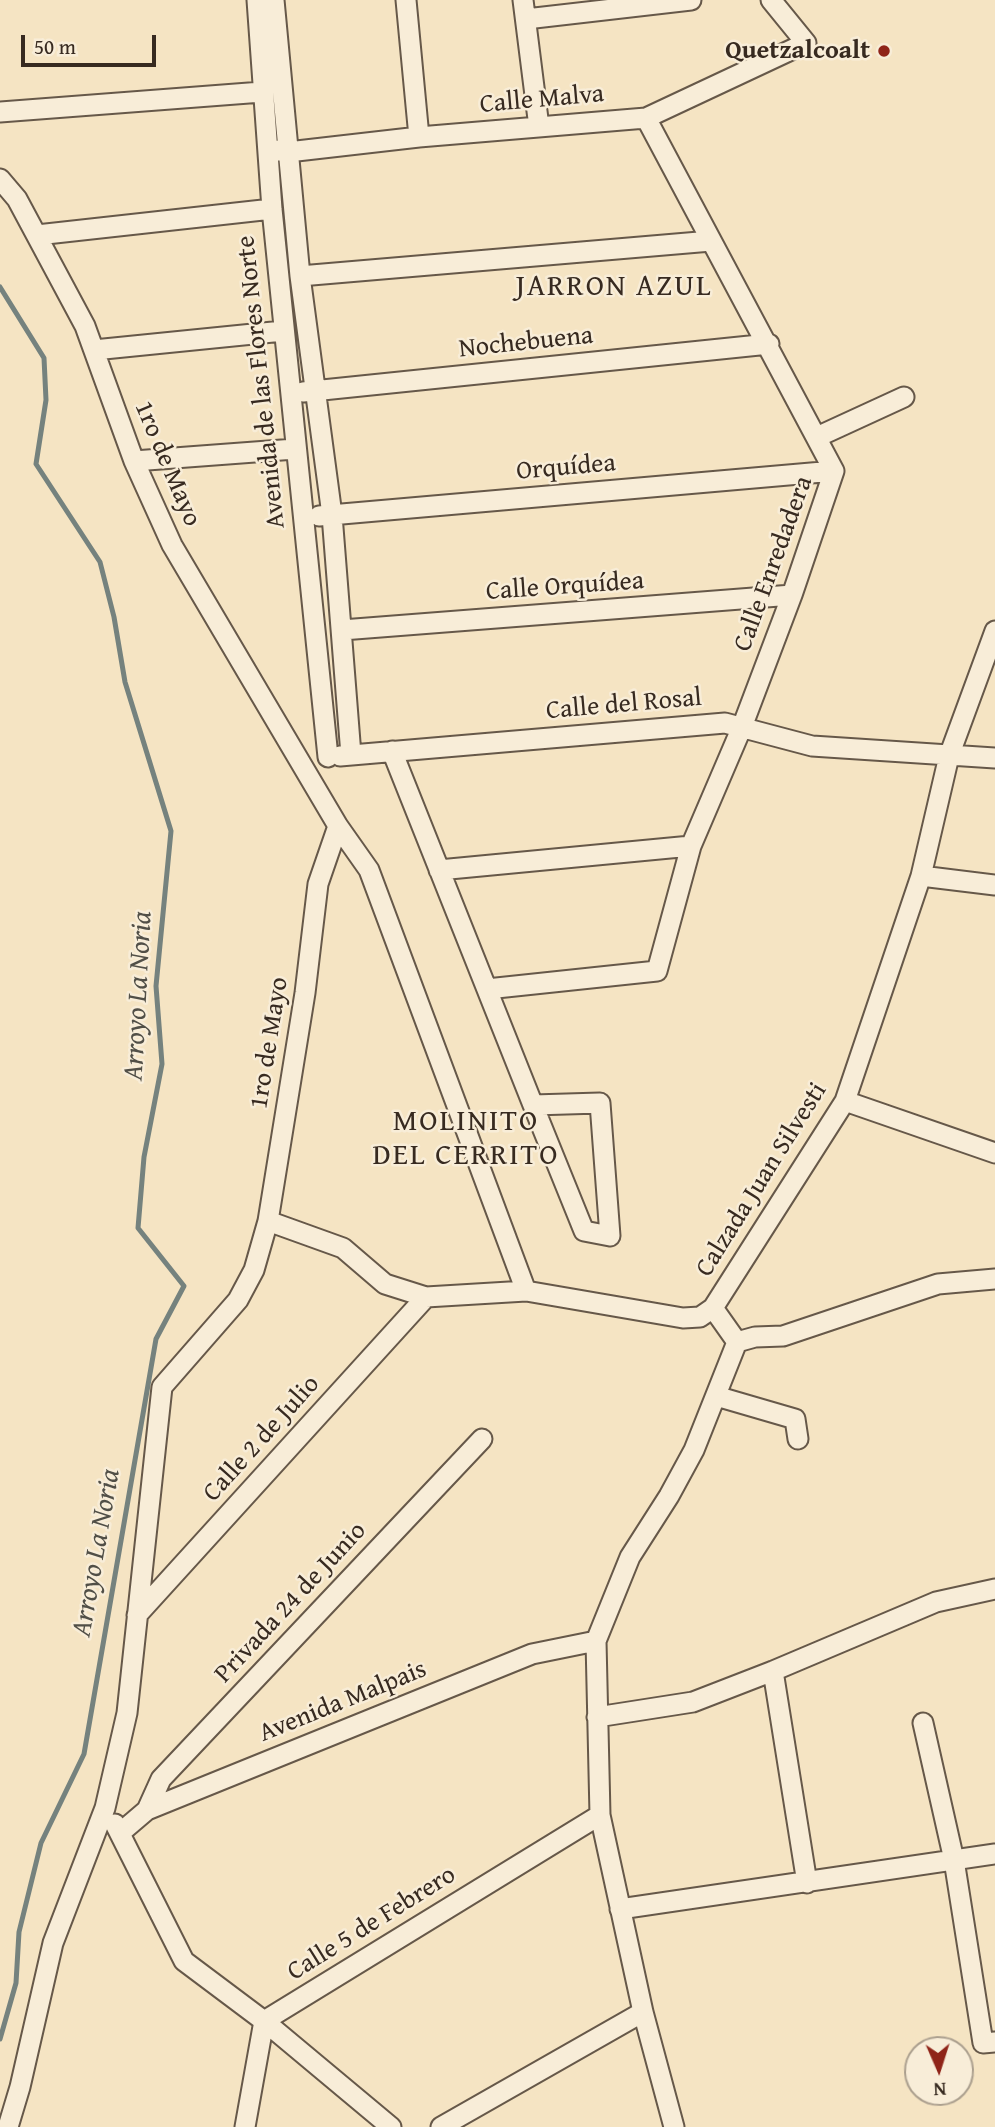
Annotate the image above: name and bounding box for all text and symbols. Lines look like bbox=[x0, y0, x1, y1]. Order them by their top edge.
scale bar bbox=[24, 21, 159, 65]
text: 50 m bbox=[34, 31, 76, 62]
place label: Quetzalcoalt bbox=[725, 35, 870, 67]
marker: Quetzalcoalt bbox=[876, 43, 892, 59]
street label: Calle Malva bbox=[479, 79, 605, 121]
street label: Avenida de las Flores Norte bbox=[231, 234, 293, 530]
district label: JARRON AZUL bbox=[517, 269, 711, 305]
street label: Nochebuena bbox=[457, 320, 595, 366]
street label: 1ro de Mayo bbox=[127, 397, 207, 531]
street label: Orquídea bbox=[515, 448, 617, 488]
street label: Calle Enredadera bbox=[728, 472, 820, 656]
street label: Calle Orquídea bbox=[485, 566, 645, 608]
street label: Calle del Rosal bbox=[545, 683, 703, 727]
water label: Arroyo La Noria bbox=[118, 910, 160, 1082]
street label: 1ro de Mayo bbox=[244, 975, 296, 1111]
street label: Calzada Juan Silvesti bbox=[690, 1077, 834, 1283]
district label: MOLINITO DEL CERRITO bbox=[374, 1104, 558, 1174]
street label: Calle 2 de Julio bbox=[197, 1369, 327, 1509]
water label: Arroyo La Noria bbox=[66, 1467, 128, 1639]
street label: Privada 24 de Junio bbox=[208, 1516, 374, 1690]
street label: Avenida Malpais bbox=[255, 1654, 431, 1750]
street label: Calle 5 de Febrero bbox=[282, 1860, 462, 1988]
north arrow bbox=[904, 2036, 974, 2106]
text: N bbox=[933, 2076, 947, 2104]

